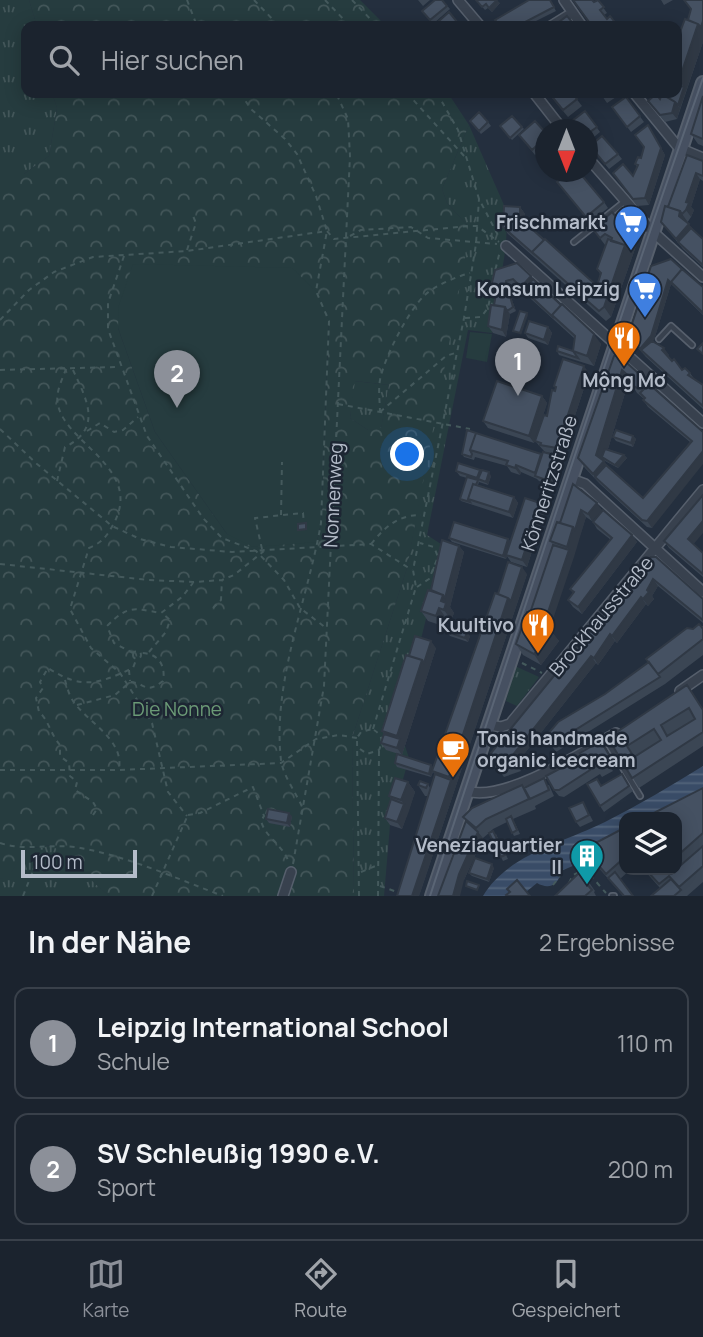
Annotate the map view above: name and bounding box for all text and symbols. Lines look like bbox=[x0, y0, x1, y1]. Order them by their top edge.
search box bbox=[21, 21, 682, 98]
icon: search bbox=[45, 41, 83, 79]
text: Hier suchen bbox=[101, 42, 244, 78]
north arrow bbox=[535, 119, 598, 182]
supermarket icon: Frischmarkt bbox=[612, 203, 650, 252]
place label: Frischmarkt bbox=[496, 209, 606, 235]
supermarket icon: Konsum Leipzig bbox=[626, 270, 664, 319]
place label: Konsum Leipzig bbox=[476, 276, 620, 302]
restaurant icon: Mộng Mơ bbox=[605, 319, 643, 368]
pin: 1 bbox=[495, 338, 541, 396]
pin: 2 bbox=[154, 350, 200, 408]
place label: Mộng Mơ bbox=[582, 367, 666, 393]
street label: Könneritzstraße bbox=[515, 412, 583, 554]
your location bbox=[390, 437, 424, 471]
street label: Nonnenweg bbox=[317, 442, 349, 548]
street label: Brockhausstraße bbox=[543, 550, 659, 682]
restaurant icon: Kuultivo bbox=[519, 606, 557, 655]
place label: Kuultivo bbox=[438, 612, 514, 638]
park label: Die Nonne bbox=[132, 696, 222, 722]
place label: Tonis handmade organic icecream bbox=[477, 725, 636, 773]
cafe icon: Tonis handmade organic icecream bbox=[434, 730, 472, 779]
map controls bbox=[619, 812, 682, 875]
button: layers bbox=[619, 812, 682, 875]
place label: Veneziaquartier II bbox=[416, 832, 562, 880]
building icon: Veneziaquartier II bbox=[568, 837, 606, 886]
scale bar bbox=[21, 847, 136, 879]
text: 100 m bbox=[32, 849, 83, 875]
text: In der Nähe bbox=[28, 921, 191, 962]
text: 2 Ergebnisse bbox=[539, 926, 675, 958]
text: Leipzig International School bbox=[97, 1009, 449, 1045]
text: 1 bbox=[48, 1027, 58, 1059]
text: 110 m bbox=[617, 1027, 673, 1059]
text: Schule bbox=[97, 1045, 170, 1077]
text: SV Schleußig 1990 e.V. bbox=[97, 1135, 380, 1171]
text: 2 bbox=[46, 1153, 60, 1185]
text: 200 m bbox=[608, 1153, 673, 1185]
text: Sport bbox=[97, 1171, 156, 1203]
tab: Karte bbox=[82, 1255, 129, 1323]
tab: Route bbox=[294, 1255, 347, 1323]
tab: Gespeichert bbox=[512, 1255, 621, 1323]

